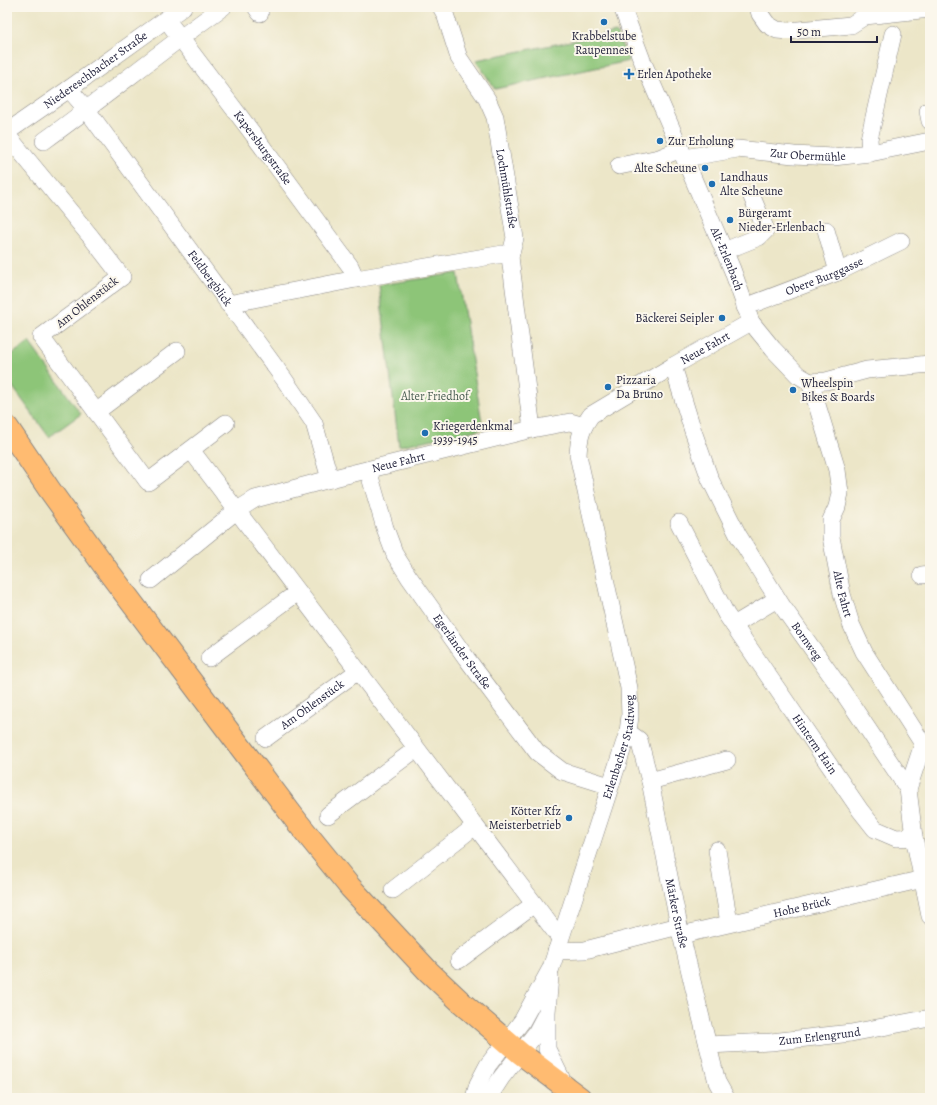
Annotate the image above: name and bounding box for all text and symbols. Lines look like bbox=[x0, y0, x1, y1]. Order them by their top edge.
marker: Krabbelstube Raupennest bbox=[599, 17, 609, 27]
scale bar bbox=[791, 18, 877, 44]
text: 50 m bbox=[797, 24, 821, 40]
street label: Niedereschbacher Straße bbox=[40, 27, 150, 112]
place label: Krabbelstube Raupennest bbox=[572, 28, 636, 58]
place label: Erlen Apotheke bbox=[637, 66, 712, 82]
marker: Erlen Apotheke bbox=[624, 69, 634, 79]
street label: Kapersburgstraße bbox=[230, 107, 296, 188]
place label: Zur Erholung bbox=[668, 133, 734, 149]
marker: Zur Erholung bbox=[655, 136, 665, 146]
street label: Zur Obermühle bbox=[769, 145, 847, 165]
street label: Lochmühlstraße bbox=[492, 147, 521, 230]
place label: Alte Scheune bbox=[633, 160, 697, 176]
marker: Alte Scheune bbox=[700, 163, 710, 173]
place label: Landhaus Alte Scheune bbox=[719, 169, 783, 199]
marker: Landhaus Alte Scheune bbox=[707, 179, 717, 189]
place label: Bürgeramt Nieder-Erlenbach bbox=[738, 205, 826, 235]
marker: Bürgeramt Nieder-Erlenbach bbox=[725, 215, 735, 225]
street label: Alt-Erlenbach bbox=[707, 224, 747, 293]
street label: Feldbergblick bbox=[184, 247, 236, 309]
street label: Obere Burggasse bbox=[783, 253, 866, 299]
street label: Am Ohlenstück bbox=[52, 273, 122, 332]
place label: Bäckerei Seipler bbox=[635, 310, 714, 326]
marker: Bäckerei Seipler bbox=[717, 313, 727, 323]
street label: Neue Fahrt bbox=[677, 328, 733, 368]
place label: Pizzaria Da Bruno bbox=[616, 372, 663, 402]
place label: Wheelspin Bikes & Boards bbox=[800, 375, 875, 405]
marker: Pizzaria Da Bruno bbox=[603, 382, 613, 392]
marker: Wheelspin Bikes & Boards bbox=[788, 385, 798, 395]
park label: Alter Friedhof bbox=[400, 388, 471, 404]
place label: Kriegerdenkmal 1939-1945 bbox=[433, 418, 513, 448]
marker: Kriegerdenkmal 1939-1945 bbox=[420, 428, 430, 438]
street label: Neue Fahrt bbox=[370, 448, 427, 476]
street label: Alte Fahrt bbox=[829, 568, 857, 619]
street label: Egerländer Straße bbox=[430, 611, 495, 693]
street label: Bornweg bbox=[788, 619, 826, 663]
street label: Am Ohlenstück bbox=[276, 676, 347, 734]
street label: Erlenbacher Stadtweg bbox=[599, 694, 638, 801]
street label: Hinterm Hain bbox=[789, 711, 841, 778]
place label: Kötter Kfz Meisterbetrieb bbox=[489, 803, 561, 833]
marker: Kötter Kfz Meisterbetrieb bbox=[564, 813, 574, 823]
street label: Märker Straße bbox=[662, 877, 692, 950]
street label: Hohe Brück bbox=[772, 893, 832, 921]
street label: Zum Erlengrund bbox=[778, 1023, 862, 1049]

